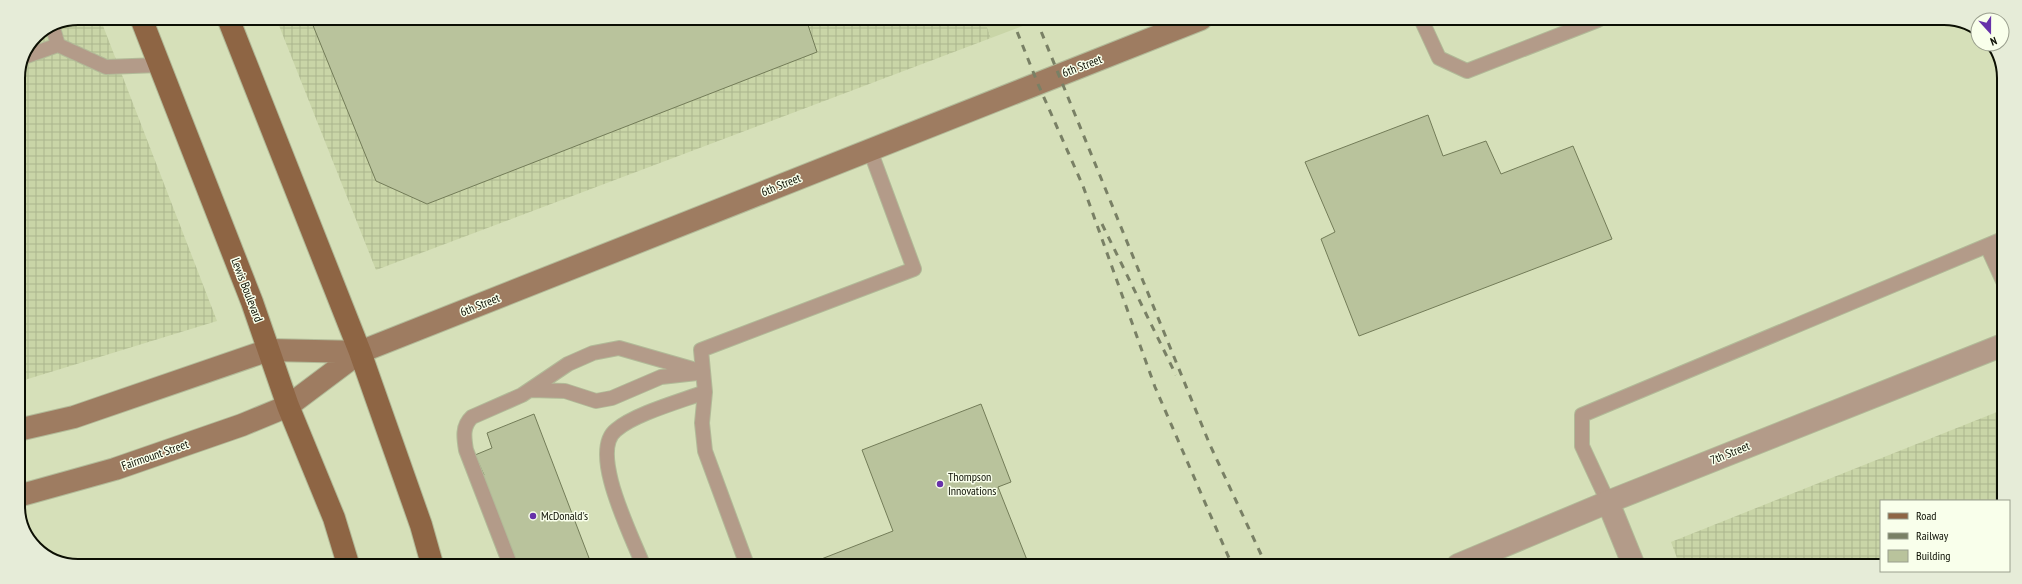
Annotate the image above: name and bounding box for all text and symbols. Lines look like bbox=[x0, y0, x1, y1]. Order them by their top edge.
north arrow bbox=[1970, 12, 2010, 52]
text: N bbox=[1988, 34, 1999, 49]
street label: 6th Street bbox=[1060, 51, 1104, 80]
street label: 6th Street bbox=[759, 170, 803, 199]
street label: Lewis Boulevard bbox=[228, 256, 266, 324]
street label: 6th Street bbox=[458, 290, 502, 319]
street label: Fairmount Street bbox=[119, 436, 191, 473]
street label: 7th Street bbox=[1708, 438, 1752, 467]
place label: Thompson Innovations bbox=[948, 469, 996, 498]
marker: Thompson Innovations bbox=[935, 479, 945, 489]
legend bbox=[1880, 500, 2010, 572]
place label: McDonald's bbox=[541, 508, 588, 523]
text: Road bbox=[1916, 508, 1936, 523]
marker: McDonald's bbox=[528, 511, 538, 521]
text: Railway bbox=[1916, 528, 1949, 543]
text: Building bbox=[1916, 548, 1951, 563]

